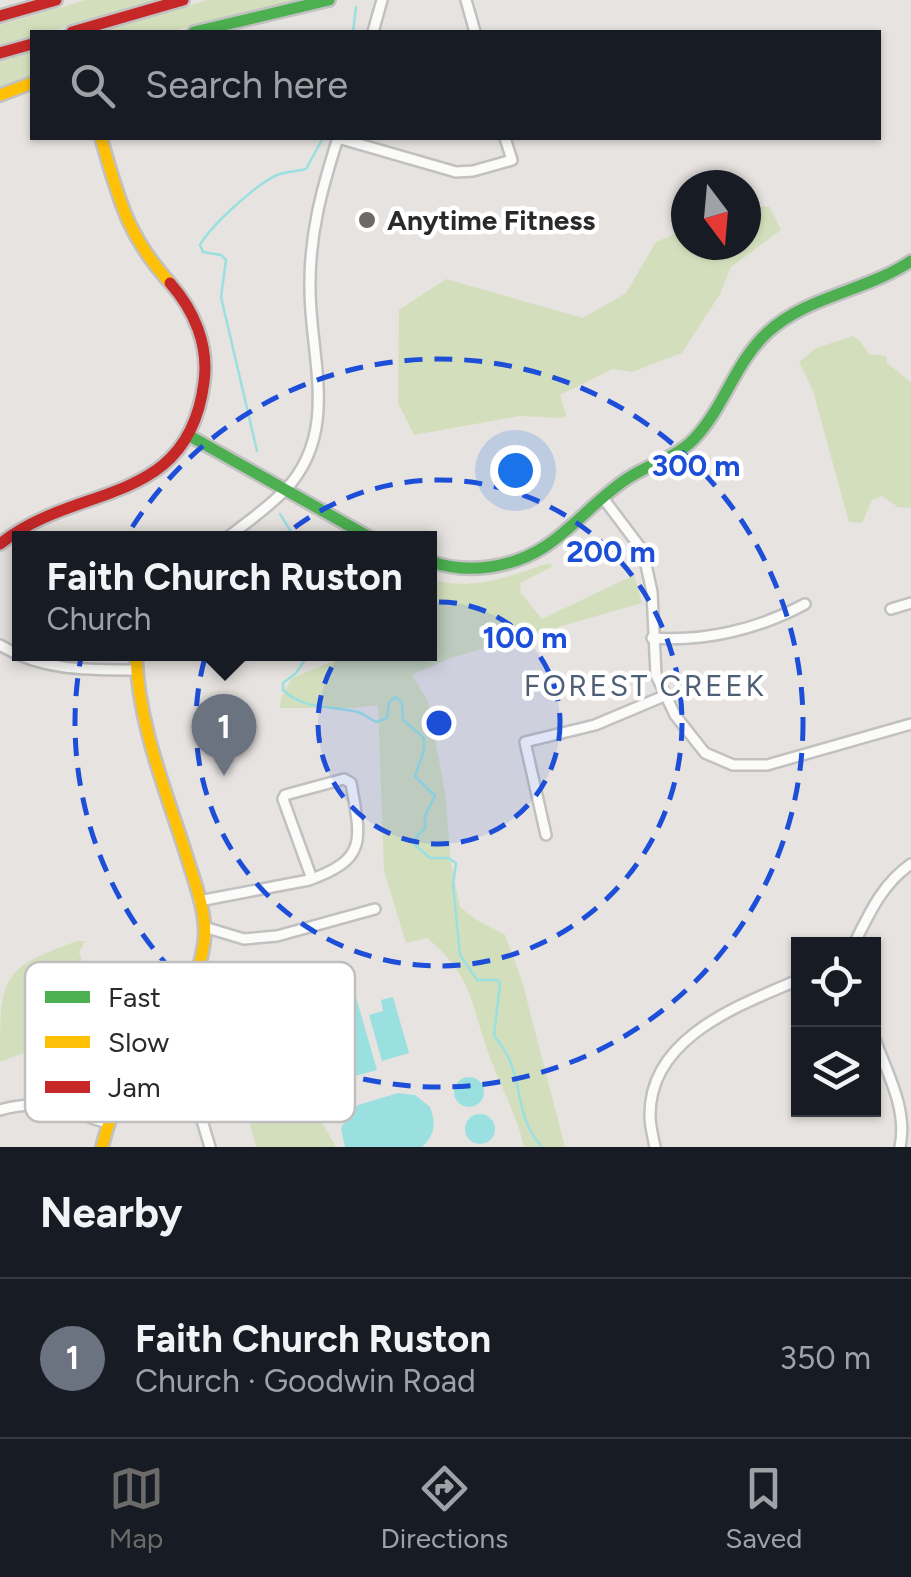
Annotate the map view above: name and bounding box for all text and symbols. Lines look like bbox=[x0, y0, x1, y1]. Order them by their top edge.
search box bbox=[30, 30, 881, 140]
icon: search bbox=[65, 58, 120, 113]
text: Search here bbox=[145, 62, 348, 108]
north arrow bbox=[671, 170, 761, 260]
place label: Anytime Fitness bbox=[387, 203, 595, 237]
marker: Anytime Fitness bbox=[356, 209, 378, 231]
your location bbox=[490, 445, 541, 496]
text: 300 m bbox=[652, 447, 740, 484]
popup bbox=[12, 531, 437, 661]
text: 200 m bbox=[566, 533, 656, 570]
text: Faith Church Ruston bbox=[47, 554, 403, 600]
text: Church bbox=[47, 600, 151, 638]
text: 100 m bbox=[483, 619, 567, 656]
district label: FOREST CREEK bbox=[524, 667, 766, 704]
pin: 1 bbox=[192, 694, 256, 776]
centre of rings bbox=[421, 705, 457, 741]
map controls bbox=[791, 937, 881, 1117]
button: locate bbox=[791, 937, 881, 1027]
legend bbox=[25, 962, 355, 1122]
text: Fast bbox=[108, 980, 161, 1014]
text: Slow bbox=[108, 1025, 169, 1059]
button: layers bbox=[791, 1027, 881, 1117]
text: Jam bbox=[108, 1070, 161, 1104]
text: Nearby bbox=[40, 1187, 182, 1238]
text: Faith Church Ruston bbox=[135, 1316, 491, 1362]
text: 1 bbox=[66, 1339, 79, 1377]
text: 350 m bbox=[780, 1339, 871, 1377]
text: Church · Goodwin Road bbox=[135, 1362, 476, 1400]
tab: Map bbox=[109, 1461, 164, 1555]
tab: Directions bbox=[381, 1461, 508, 1555]
tab: Saved bbox=[725, 1461, 802, 1555]

